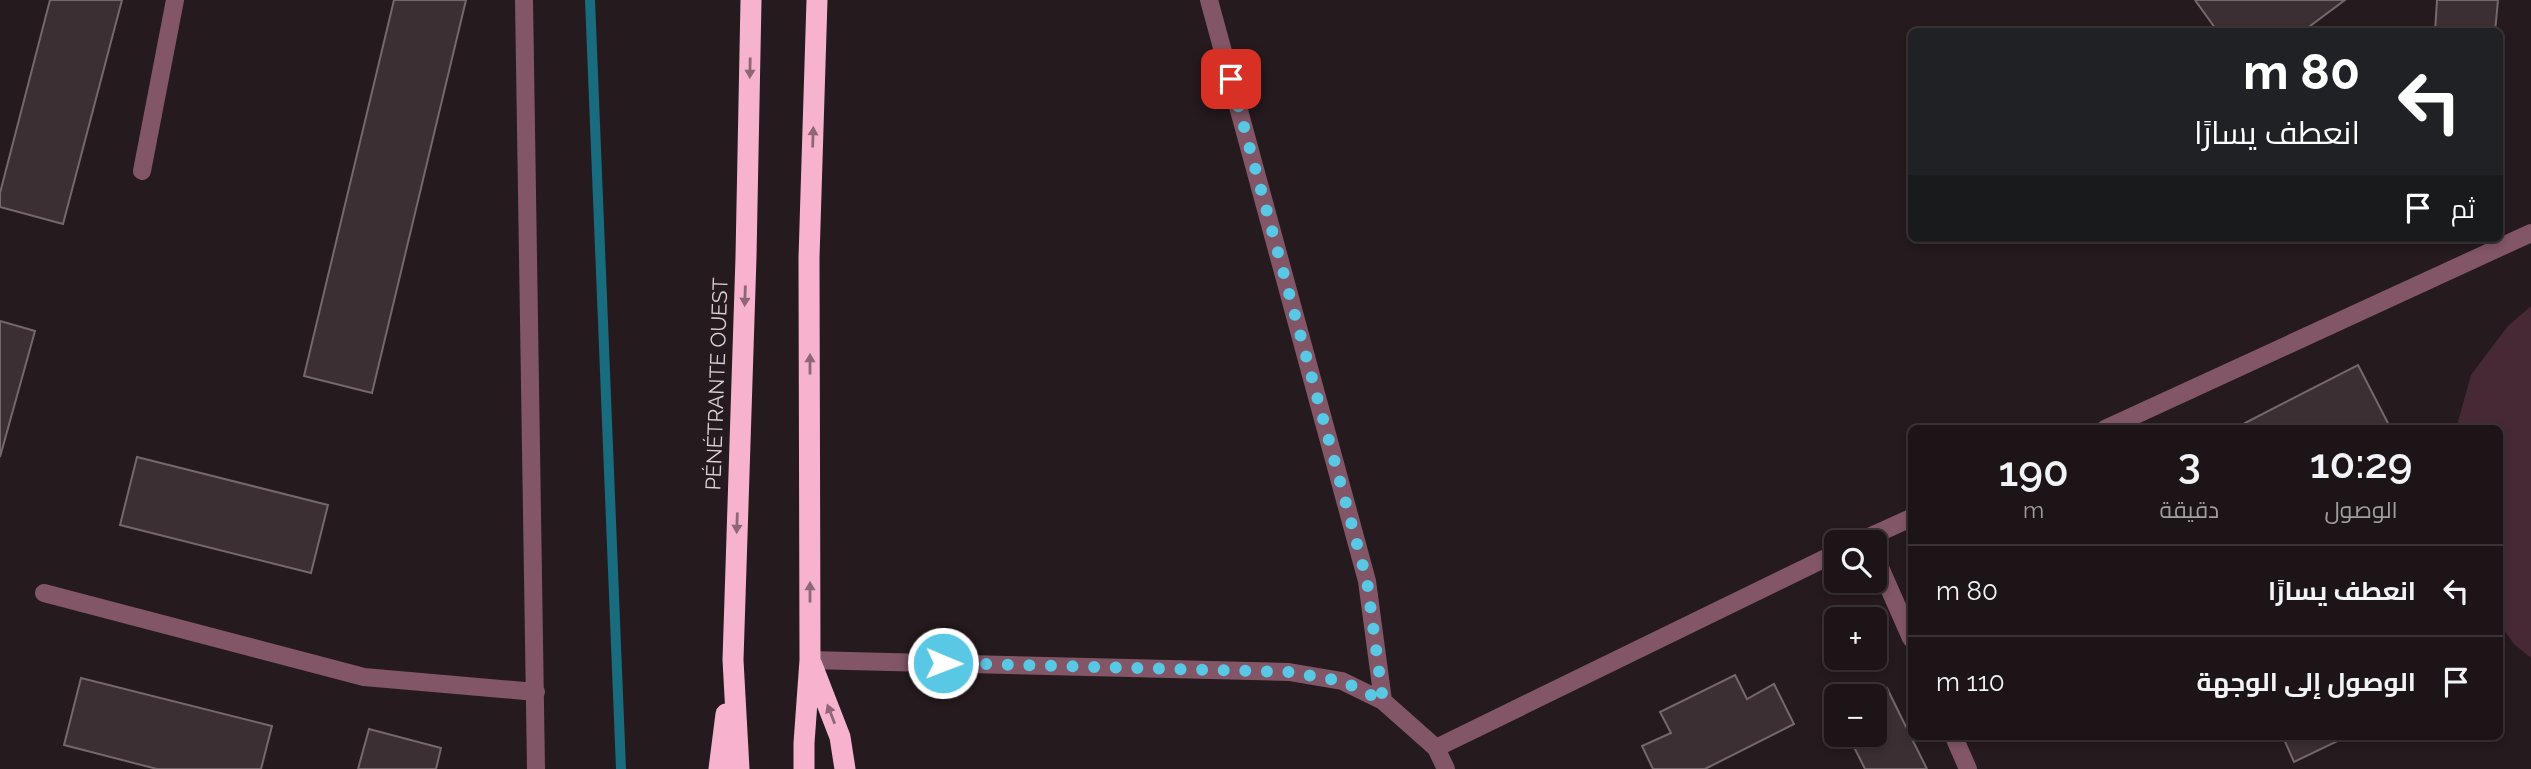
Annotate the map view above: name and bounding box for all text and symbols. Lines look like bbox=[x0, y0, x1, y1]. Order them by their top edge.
text: 80 m bbox=[2243, 43, 2360, 100]
pin bbox=[1201, 49, 1261, 109]
icon: left bbox=[2384, 56, 2475, 147]
one-way arrow bbox=[744, 57, 755, 79]
icon: arrive bbox=[1212, 60, 1250, 98]
text: انعطف يسارًا bbox=[2194, 114, 2360, 151]
one-way arrow bbox=[807, 126, 819, 148]
icon: arrive bbox=[2399, 189, 2437, 227]
text: ثم bbox=[2451, 194, 2475, 224]
street label: PÉNÉTRANTE OUEST bbox=[700, 277, 733, 491]
one-way arrow bbox=[739, 285, 751, 307]
one-way arrow bbox=[804, 353, 816, 375]
text: 3 bbox=[2178, 439, 2201, 488]
text: 10:29 bbox=[2310, 439, 2412, 488]
text: 190 bbox=[1999, 447, 2069, 496]
text: m bbox=[2023, 496, 2044, 523]
text: دقيقة bbox=[2159, 496, 2219, 523]
text: الوصول bbox=[2324, 496, 2398, 523]
one-way arrow bbox=[732, 512, 743, 534]
map controls bbox=[1824, 530, 1887, 747]
button: search bbox=[1824, 530, 1887, 593]
icon: left bbox=[2437, 572, 2475, 610]
text: 80 m bbox=[1936, 576, 1998, 606]
text: انعطف يسارًا bbox=[2268, 576, 2416, 606]
one-way arrow bbox=[804, 581, 816, 603]
button: + bbox=[1824, 607, 1887, 670]
position arrow bbox=[906, 626, 980, 700]
icon: arrive bbox=[2437, 663, 2475, 701]
text: 110 m bbox=[1936, 667, 2005, 697]
text: الوصول إلى الوجهة bbox=[2196, 667, 2416, 697]
button: − bbox=[1824, 684, 1887, 747]
one-way arrow bbox=[826, 703, 837, 724]

